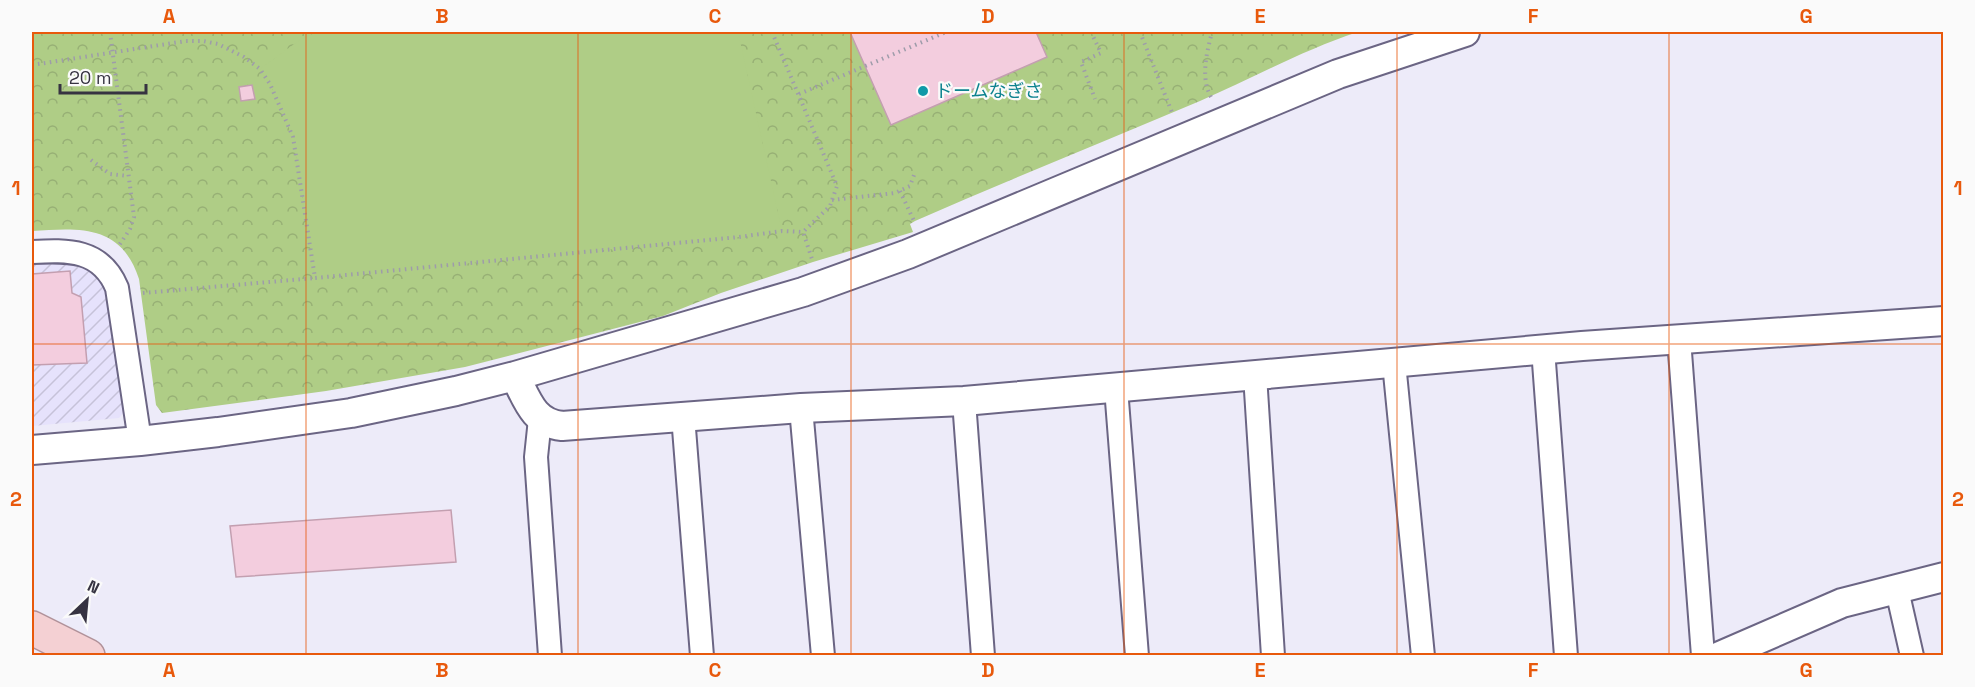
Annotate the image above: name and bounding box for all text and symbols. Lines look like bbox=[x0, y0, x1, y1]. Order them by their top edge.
text: A bbox=[163, 3, 176, 29]
text: B bbox=[435, 3, 449, 29]
text: C bbox=[709, 3, 722, 29]
text: D bbox=[981, 3, 995, 29]
text: E bbox=[1254, 3, 1266, 29]
text: F bbox=[1528, 3, 1539, 29]
text: G bbox=[1799, 3, 1813, 29]
scale bar bbox=[60, 57, 146, 95]
text: 20 m bbox=[69, 66, 112, 89]
place label: ドームなぎさ bbox=[935, 79, 1042, 102]
marker: ドームなぎさ bbox=[916, 84, 930, 98]
text: 1 bbox=[11, 175, 21, 201]
text: 1 bbox=[1953, 175, 1963, 201]
text: 2 bbox=[10, 486, 22, 512]
text: 2 bbox=[1952, 486, 1964, 512]
north arrow bbox=[57, 570, 117, 630]
text: N bbox=[84, 575, 103, 599]
text: A bbox=[163, 657, 176, 683]
text: B bbox=[435, 657, 449, 683]
text: C bbox=[709, 657, 722, 683]
text: D bbox=[981, 657, 995, 683]
text: E bbox=[1254, 657, 1266, 683]
text: F bbox=[1528, 657, 1539, 683]
text: G bbox=[1799, 657, 1813, 683]

